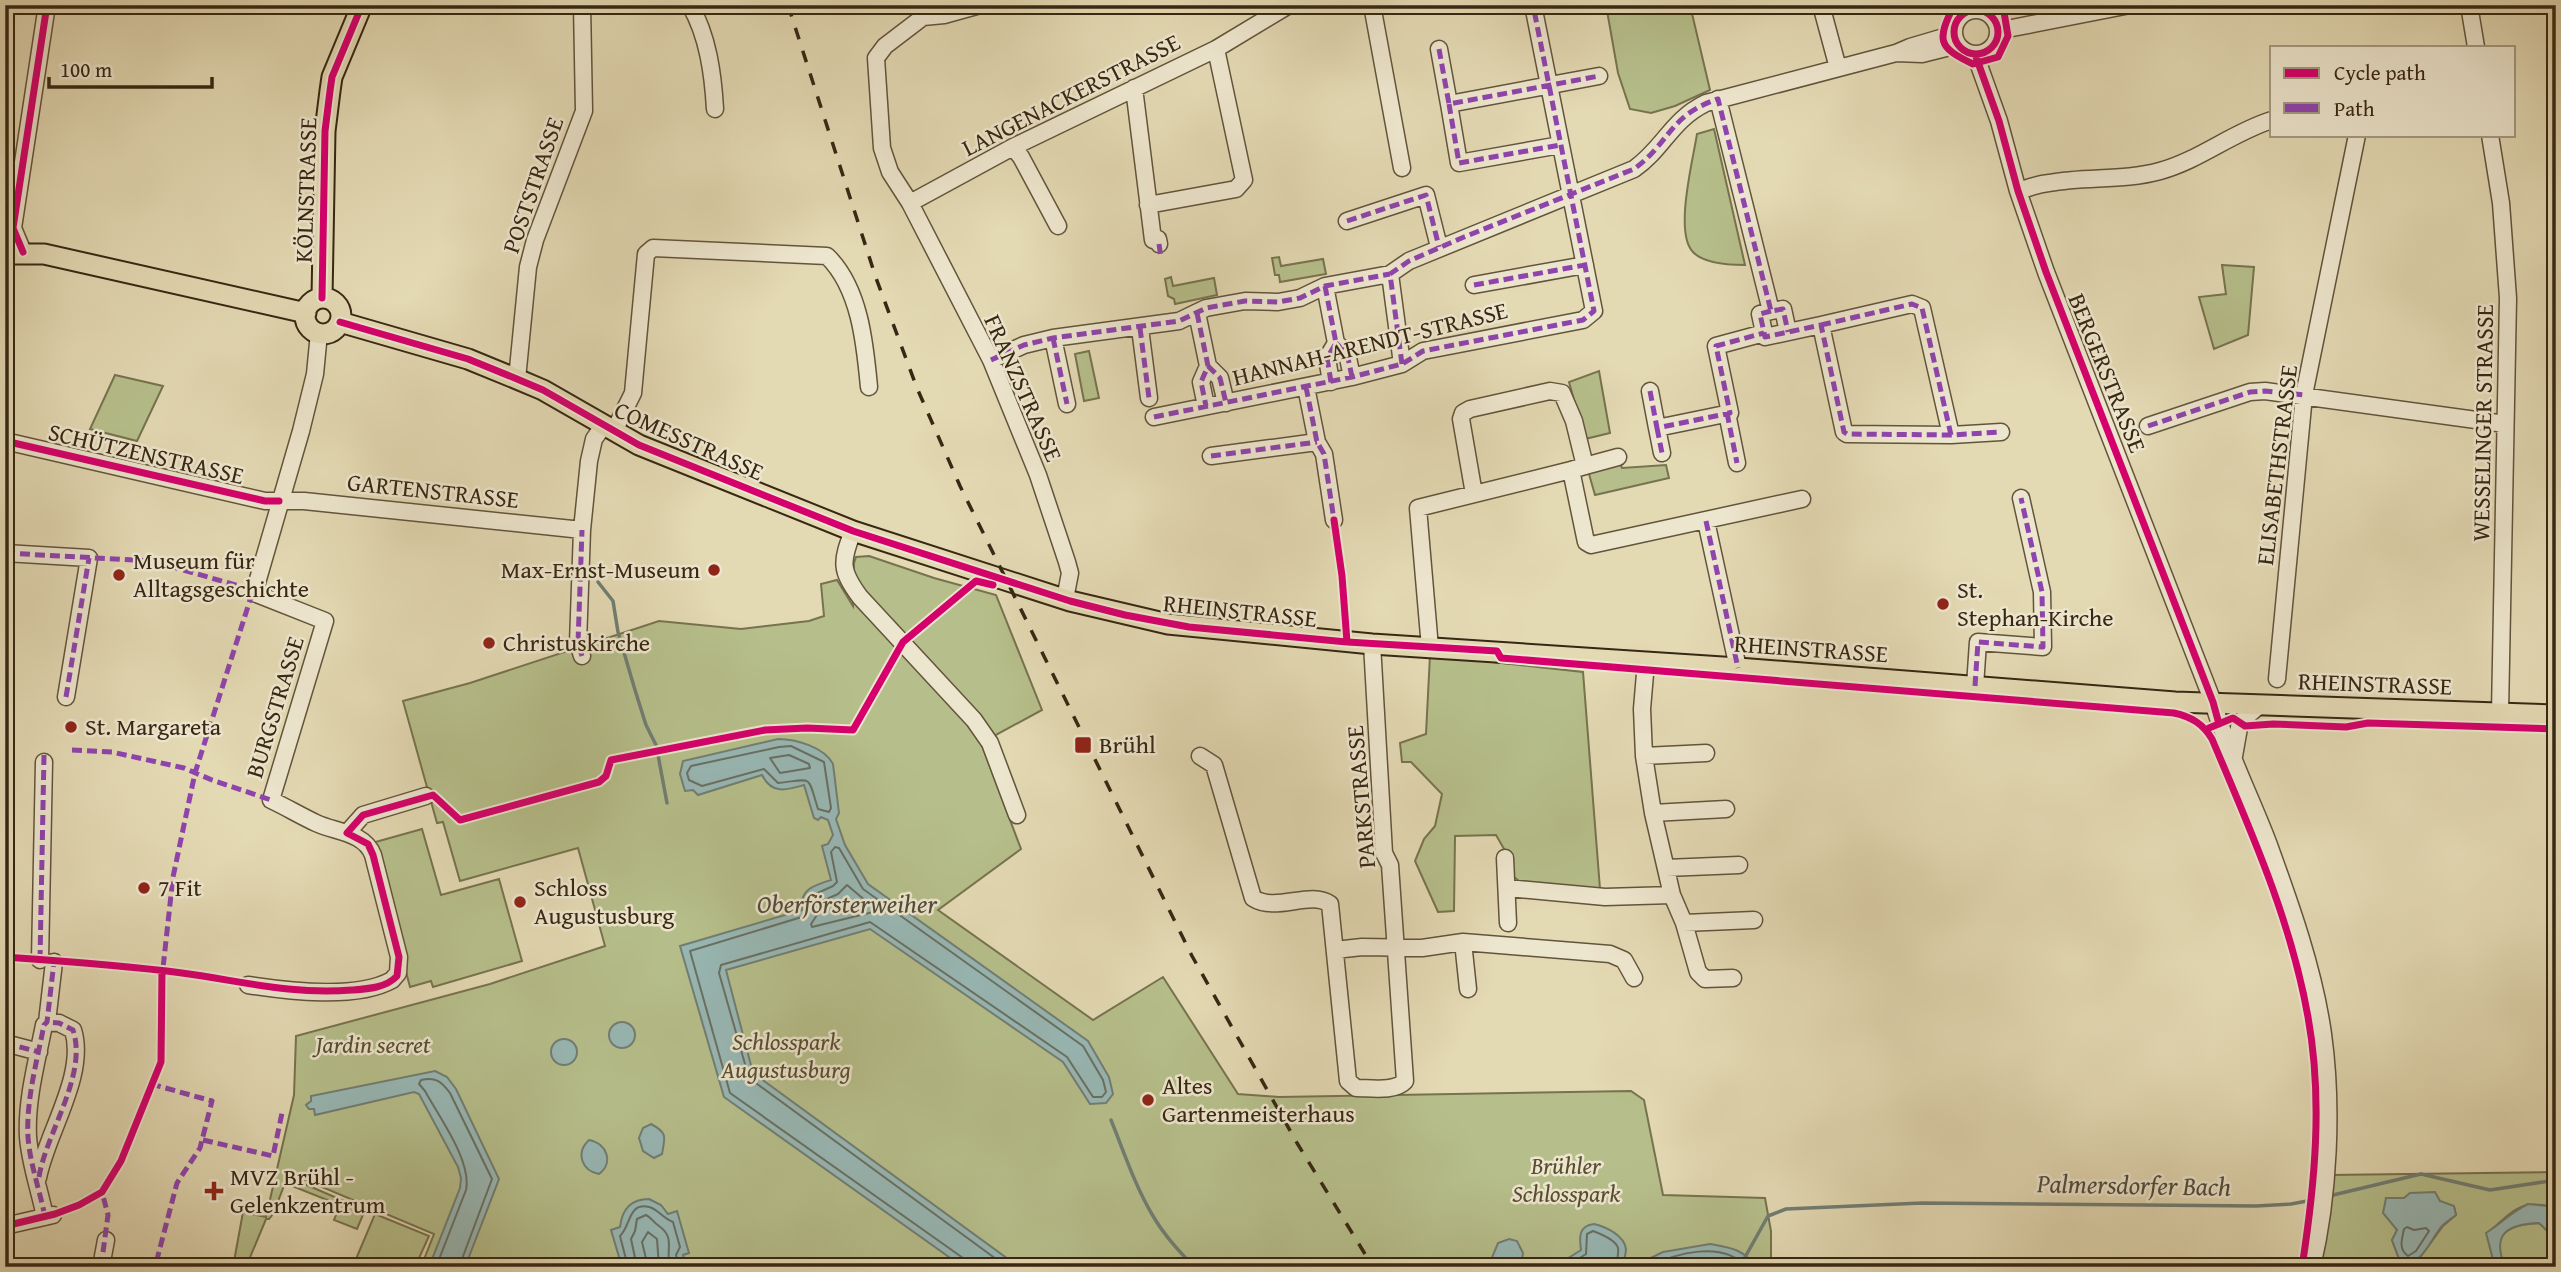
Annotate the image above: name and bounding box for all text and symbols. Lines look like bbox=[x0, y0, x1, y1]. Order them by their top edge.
street label: LANGENACKERSTRASSE bbox=[956, 24, 1186, 165]
scale bar bbox=[49, 46, 212, 90]
legend bbox=[2270, 46, 2516, 136]
text: 100 m bbox=[60, 54, 112, 85]
text: Cycle path bbox=[2334, 57, 2426, 88]
text: Path bbox=[2334, 93, 2375, 124]
street label: POSTSTRASSE bbox=[493, 112, 572, 258]
street label: KÖLNSTRASSE bbox=[285, 117, 326, 263]
street label: BERGERSTRASSE bbox=[2060, 288, 2155, 458]
street label: HANNAH-ARENDT-STRASSE bbox=[1229, 292, 1511, 395]
street label: WESSELINGER STRASSE bbox=[2463, 304, 2502, 542]
street label: FRANZSTRASSE bbox=[975, 309, 1071, 467]
street label: ELISABETHSTRASSE bbox=[2247, 363, 2306, 567]
street label: COMESSTRASSE bbox=[609, 392, 770, 489]
street label: SCHÜTZENSTRASSE bbox=[45, 414, 247, 493]
street label: GARTENSTRASSE bbox=[345, 464, 521, 517]
place label: Museum für Alltagsgeschichte bbox=[133, 543, 309, 606]
place label: Max-Ernst-Museum bbox=[501, 552, 700, 587]
marker: Max-Ernst-Museum bbox=[706, 562, 722, 578]
marker: Museum für Alltagsgeschichte bbox=[111, 567, 127, 583]
place label: St. Stephan-Kirche bbox=[1957, 572, 2113, 635]
street label: RHEINSTRASSE bbox=[1162, 585, 1318, 636]
marker: St. Stephan-Kirche bbox=[1935, 596, 1951, 612]
place label: Christuskirche bbox=[503, 625, 650, 660]
street label: RHEINSTRASSE bbox=[1733, 626, 1889, 671]
street label: BURGSTRASSE bbox=[236, 632, 313, 782]
marker: Christuskirche bbox=[481, 635, 497, 651]
street label: RHEINSTRASSE bbox=[2297, 663, 2453, 704]
place label: St. Margareta bbox=[85, 709, 222, 744]
marker: St. Margareta bbox=[63, 719, 79, 735]
street label: PARKSTRASSE bbox=[1337, 724, 1384, 870]
place label: Brühl bbox=[1099, 727, 1156, 762]
marker: Brühl bbox=[1073, 735, 1093, 755]
place label: 7 Fit bbox=[158, 870, 202, 905]
place label: Schloss Augustusburg bbox=[534, 870, 674, 933]
marker: 7 Fit bbox=[136, 880, 152, 896]
water label: Oberförsterweiher bbox=[757, 884, 938, 923]
marker: Schloss Augustusburg bbox=[512, 894, 528, 910]
park label: Schlosspark Augustusburg bbox=[720, 1024, 851, 1087]
park label: Jardin secret bbox=[312, 1027, 431, 1062]
place label: Altes Gartenmeisterhaus bbox=[1162, 1068, 1355, 1131]
marker: Altes Gartenmeisterhaus bbox=[1140, 1092, 1156, 1108]
park label: Brühler Schlosspark bbox=[1512, 1148, 1620, 1211]
place label: MVZ Brühl - Gelenkzentrum bbox=[230, 1159, 386, 1222]
water label: Palmersdorfer Bach bbox=[2036, 1163, 2231, 1206]
marker: MVZ Brühl - Gelenkzentrum bbox=[204, 1181, 224, 1201]

